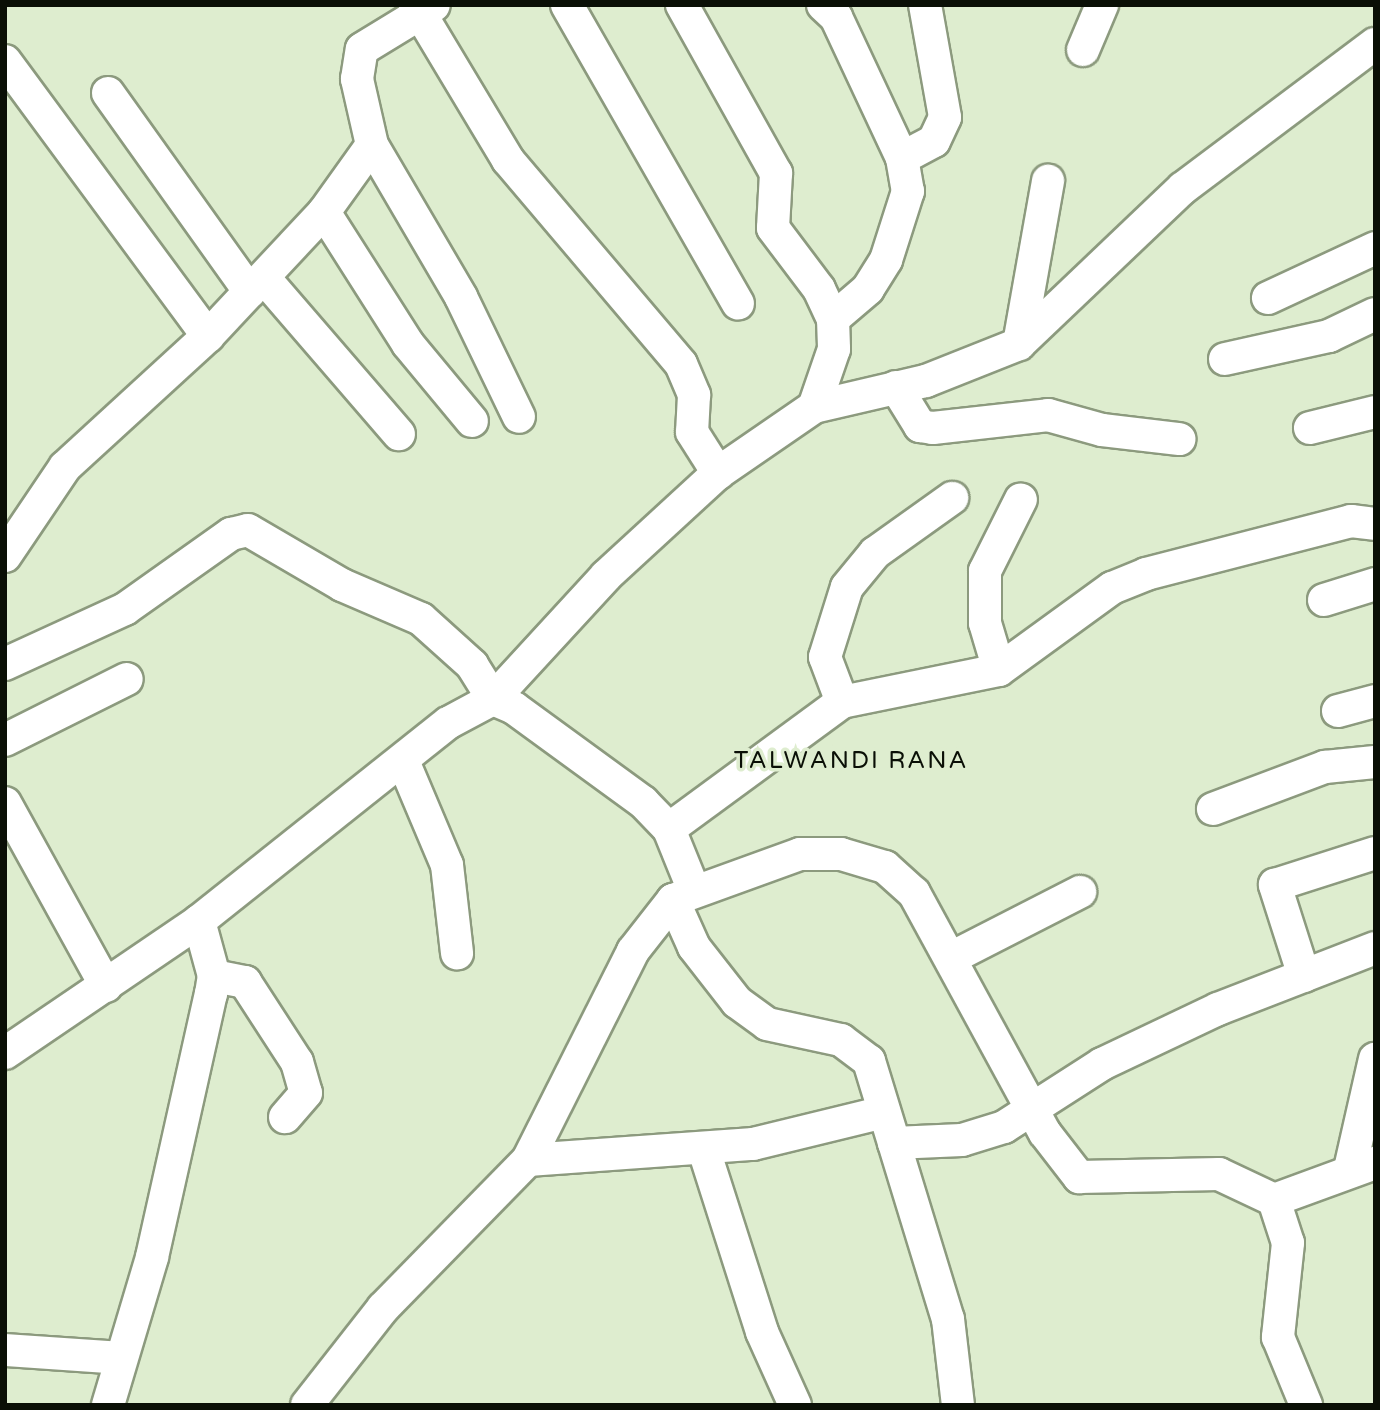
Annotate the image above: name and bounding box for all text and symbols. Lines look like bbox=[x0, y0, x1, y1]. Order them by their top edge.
district label: TALWANDI RANA bbox=[735, 747, 967, 775]

